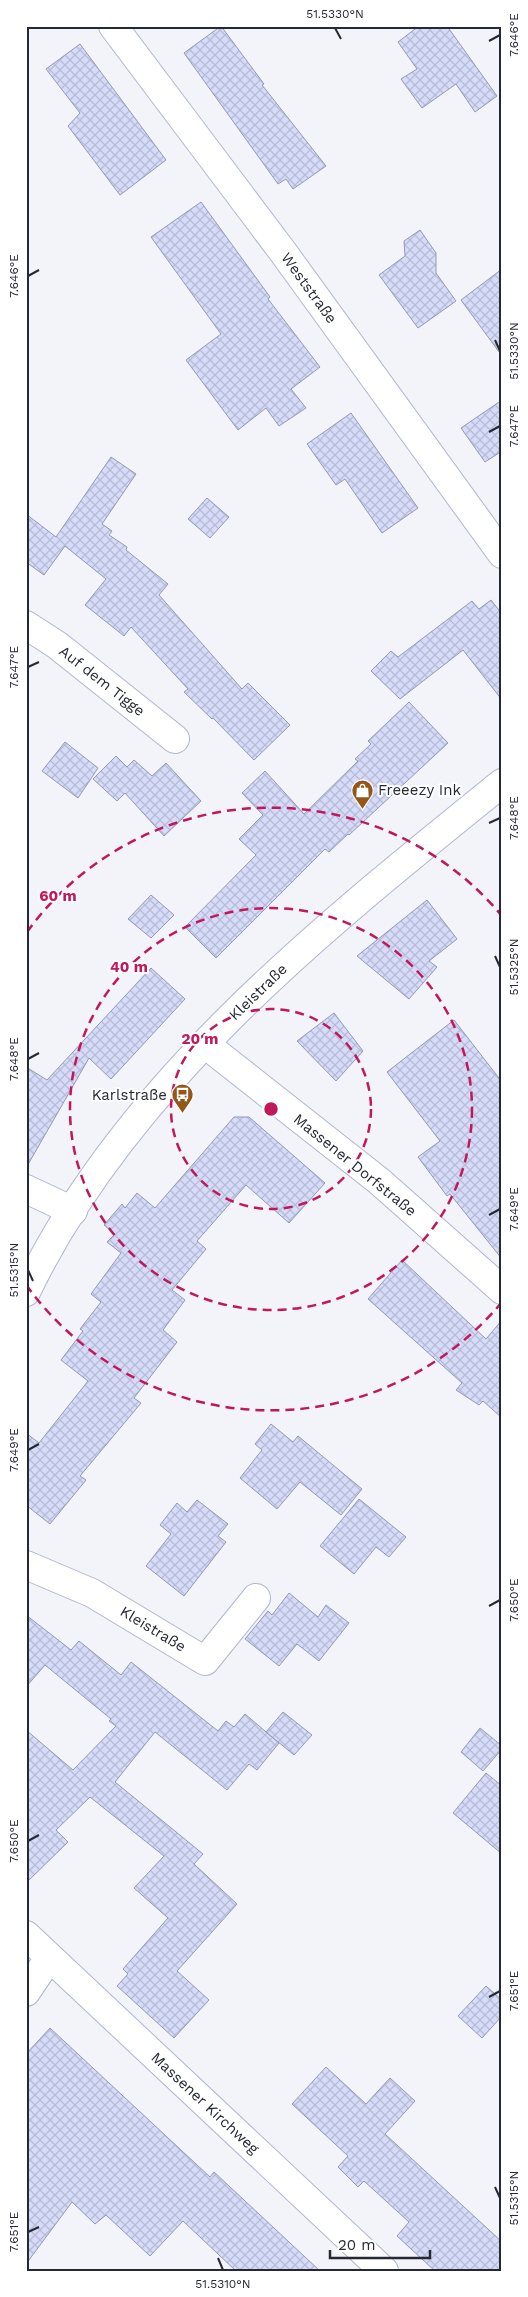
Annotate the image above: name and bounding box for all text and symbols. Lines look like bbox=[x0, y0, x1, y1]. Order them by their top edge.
text: 51.5330°N bbox=[306, 7, 364, 21]
text: 7.646°E bbox=[507, 13, 521, 57]
street label: Weststraße bbox=[277, 249, 341, 327]
text: 7.646°E bbox=[7, 254, 21, 298]
text: 51.5330°N bbox=[507, 322, 521, 380]
text: 7.647°E bbox=[507, 404, 521, 447]
street label: Auf dem Tigge bbox=[56, 642, 148, 720]
text: 7.647°E bbox=[7, 645, 21, 688]
shop icon: Freeezy Ink bbox=[350, 778, 374, 809]
place label: Freeezy Ink bbox=[378, 781, 462, 799]
text: 7.648°E bbox=[507, 796, 521, 840]
text: 60 m bbox=[39, 887, 77, 905]
text: 51.5325°N bbox=[507, 938, 521, 996]
text: 40 m bbox=[110, 958, 148, 976]
street label: Kleistraße bbox=[225, 960, 291, 1024]
text: 20 m bbox=[181, 1030, 219, 1048]
text: 7.648°E bbox=[7, 1037, 21, 1081]
bus stop icon: Karlstraße bbox=[171, 1083, 195, 1114]
place label: Karlstraße bbox=[92, 1086, 167, 1104]
centre of rings bbox=[262, 1100, 280, 1118]
street label: Massener Dorfstraße bbox=[290, 1110, 420, 1220]
text: 7.649°E bbox=[507, 1187, 521, 1231]
text: 51.5315°N bbox=[7, 1243, 21, 1297]
text: 7.649°E bbox=[7, 1428, 21, 1472]
text: 7.650°E bbox=[507, 1578, 521, 1622]
street label: Kleistraße bbox=[117, 1602, 189, 1656]
text: 7.650°E bbox=[7, 1819, 21, 1863]
text: 7.651°E bbox=[507, 1970, 521, 2011]
street label: Massener Kirchweg bbox=[147, 2048, 263, 2158]
text: 51.5315°N bbox=[507, 2171, 521, 2225]
text: 7.651°E bbox=[7, 2211, 21, 2252]
scale bar bbox=[330, 2227, 430, 2259]
text: 20 m bbox=[338, 2236, 376, 2254]
text: 51.5310°N bbox=[195, 2277, 251, 2291]

